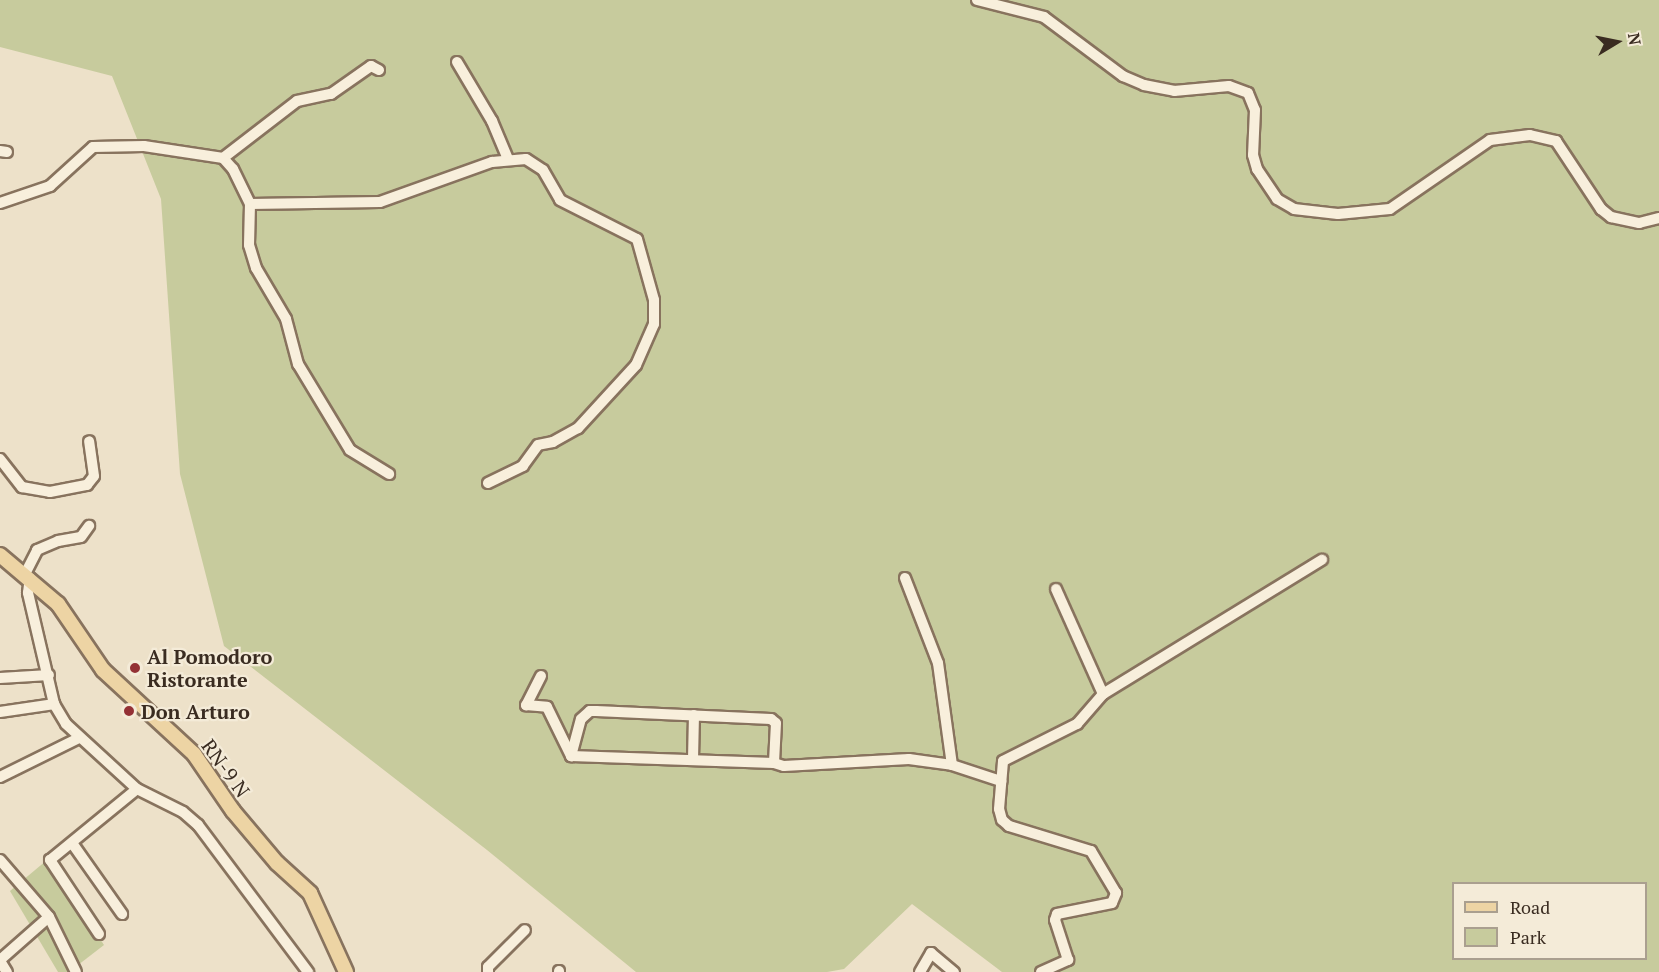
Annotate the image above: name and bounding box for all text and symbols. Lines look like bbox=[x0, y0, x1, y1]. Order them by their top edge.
north arrow bbox=[1587, 12, 1647, 72]
text: N bbox=[1623, 31, 1647, 47]
place label: Al Pomodoro Ristorante bbox=[147, 644, 272, 691]
marker: Al Pomodoro Ristorante bbox=[128, 661, 142, 675]
place label: Don Arturo bbox=[141, 699, 250, 723]
marker: Don Arturo bbox=[122, 704, 136, 718]
street label: RN-9 N bbox=[197, 734, 255, 802]
legend bbox=[1452, 882, 1647, 960]
text: Road bbox=[1510, 895, 1550, 919]
text: Park bbox=[1510, 925, 1546, 949]

